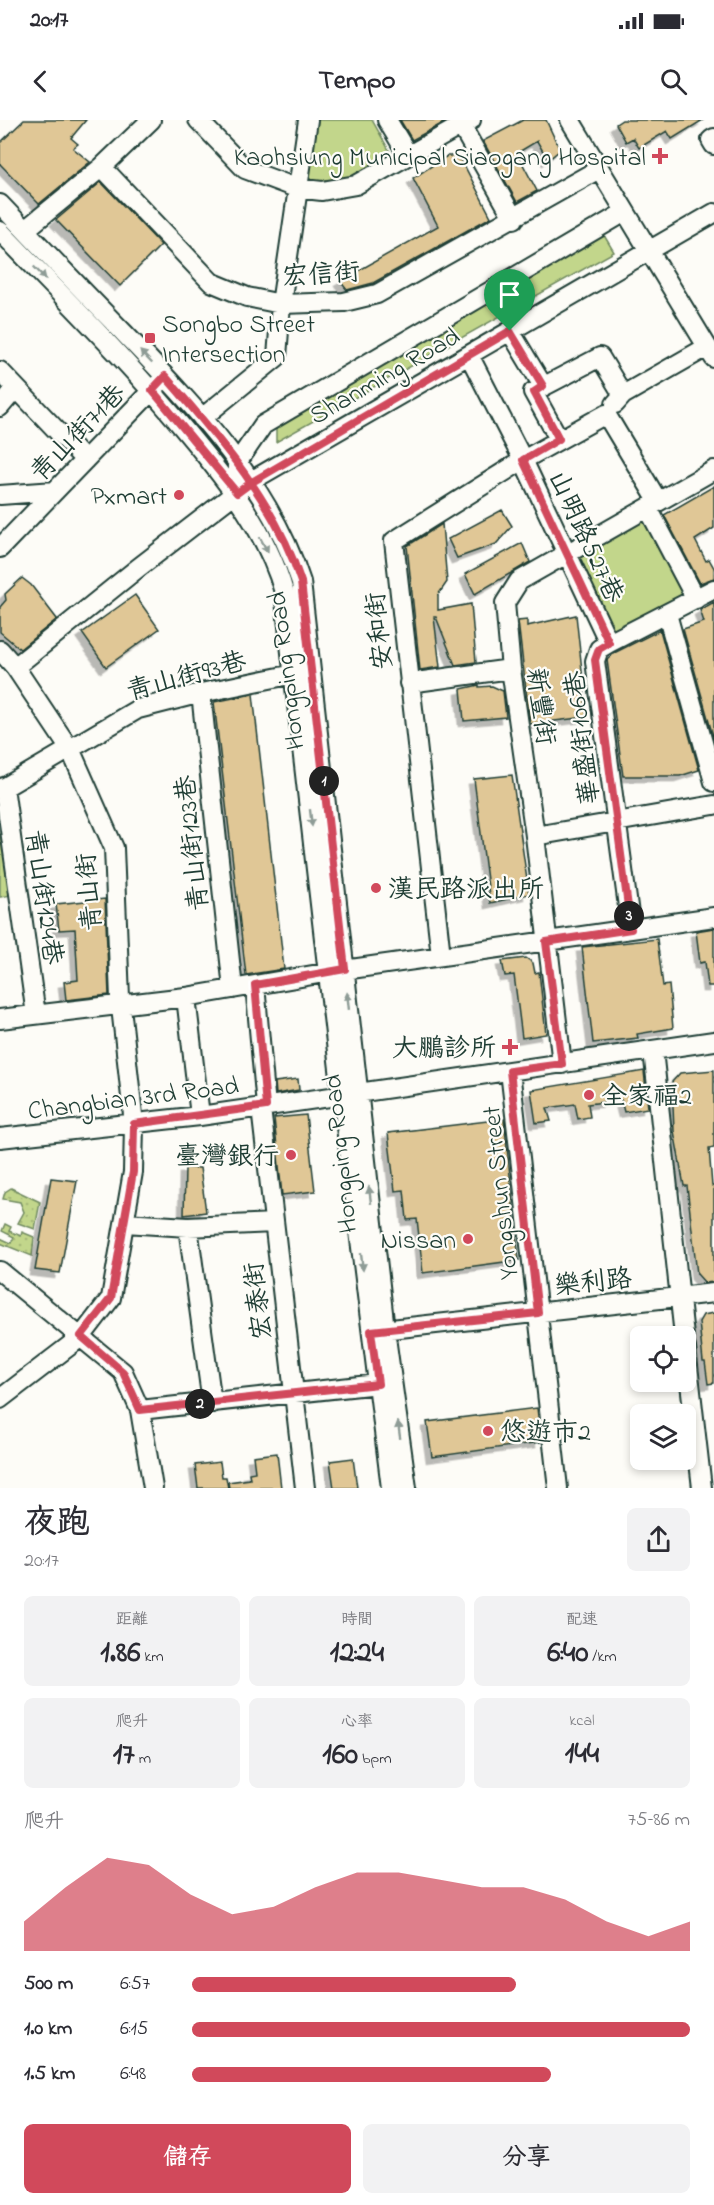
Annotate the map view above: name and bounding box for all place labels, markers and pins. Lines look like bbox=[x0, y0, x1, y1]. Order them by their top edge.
place label: Kaohsiung Municipal Siaogang Hospital bbox=[234, 140, 646, 178]
marker: Kaohsiung Municipal Siaogang Hospital bbox=[651, 147, 669, 165]
pin bbox=[484, 269, 535, 331]
place label: Songbo Street Intersection bbox=[162, 307, 315, 375]
marker: Songbo Street Intersection bbox=[143, 331, 157, 345]
place label: Pxmart bbox=[91, 479, 167, 517]
marker: Pxmart bbox=[172, 488, 186, 502]
pin: 1 bbox=[309, 766, 339, 796]
place label: 漢民路派出所 bbox=[388, 872, 544, 910]
marker: 漢民路派出所 bbox=[369, 881, 383, 895]
pin: 3 bbox=[614, 901, 644, 931]
place label: 大鵬診所 bbox=[392, 1031, 496, 1069]
marker: 大鵬診所 bbox=[501, 1038, 519, 1056]
place label: 全家福2 bbox=[601, 1079, 692, 1117]
marker: 全家福2 bbox=[582, 1088, 596, 1102]
place label: 臺灣銀行 bbox=[175, 1139, 279, 1177]
marker: 臺灣銀行 bbox=[284, 1148, 298, 1162]
place label: Nissan bbox=[380, 1223, 456, 1261]
marker: Nissan bbox=[461, 1232, 475, 1246]
pin: 2 bbox=[185, 1389, 215, 1419]
place label: 悠遊市2 bbox=[500, 1415, 591, 1453]
marker: 悠遊市2 bbox=[481, 1424, 495, 1438]

